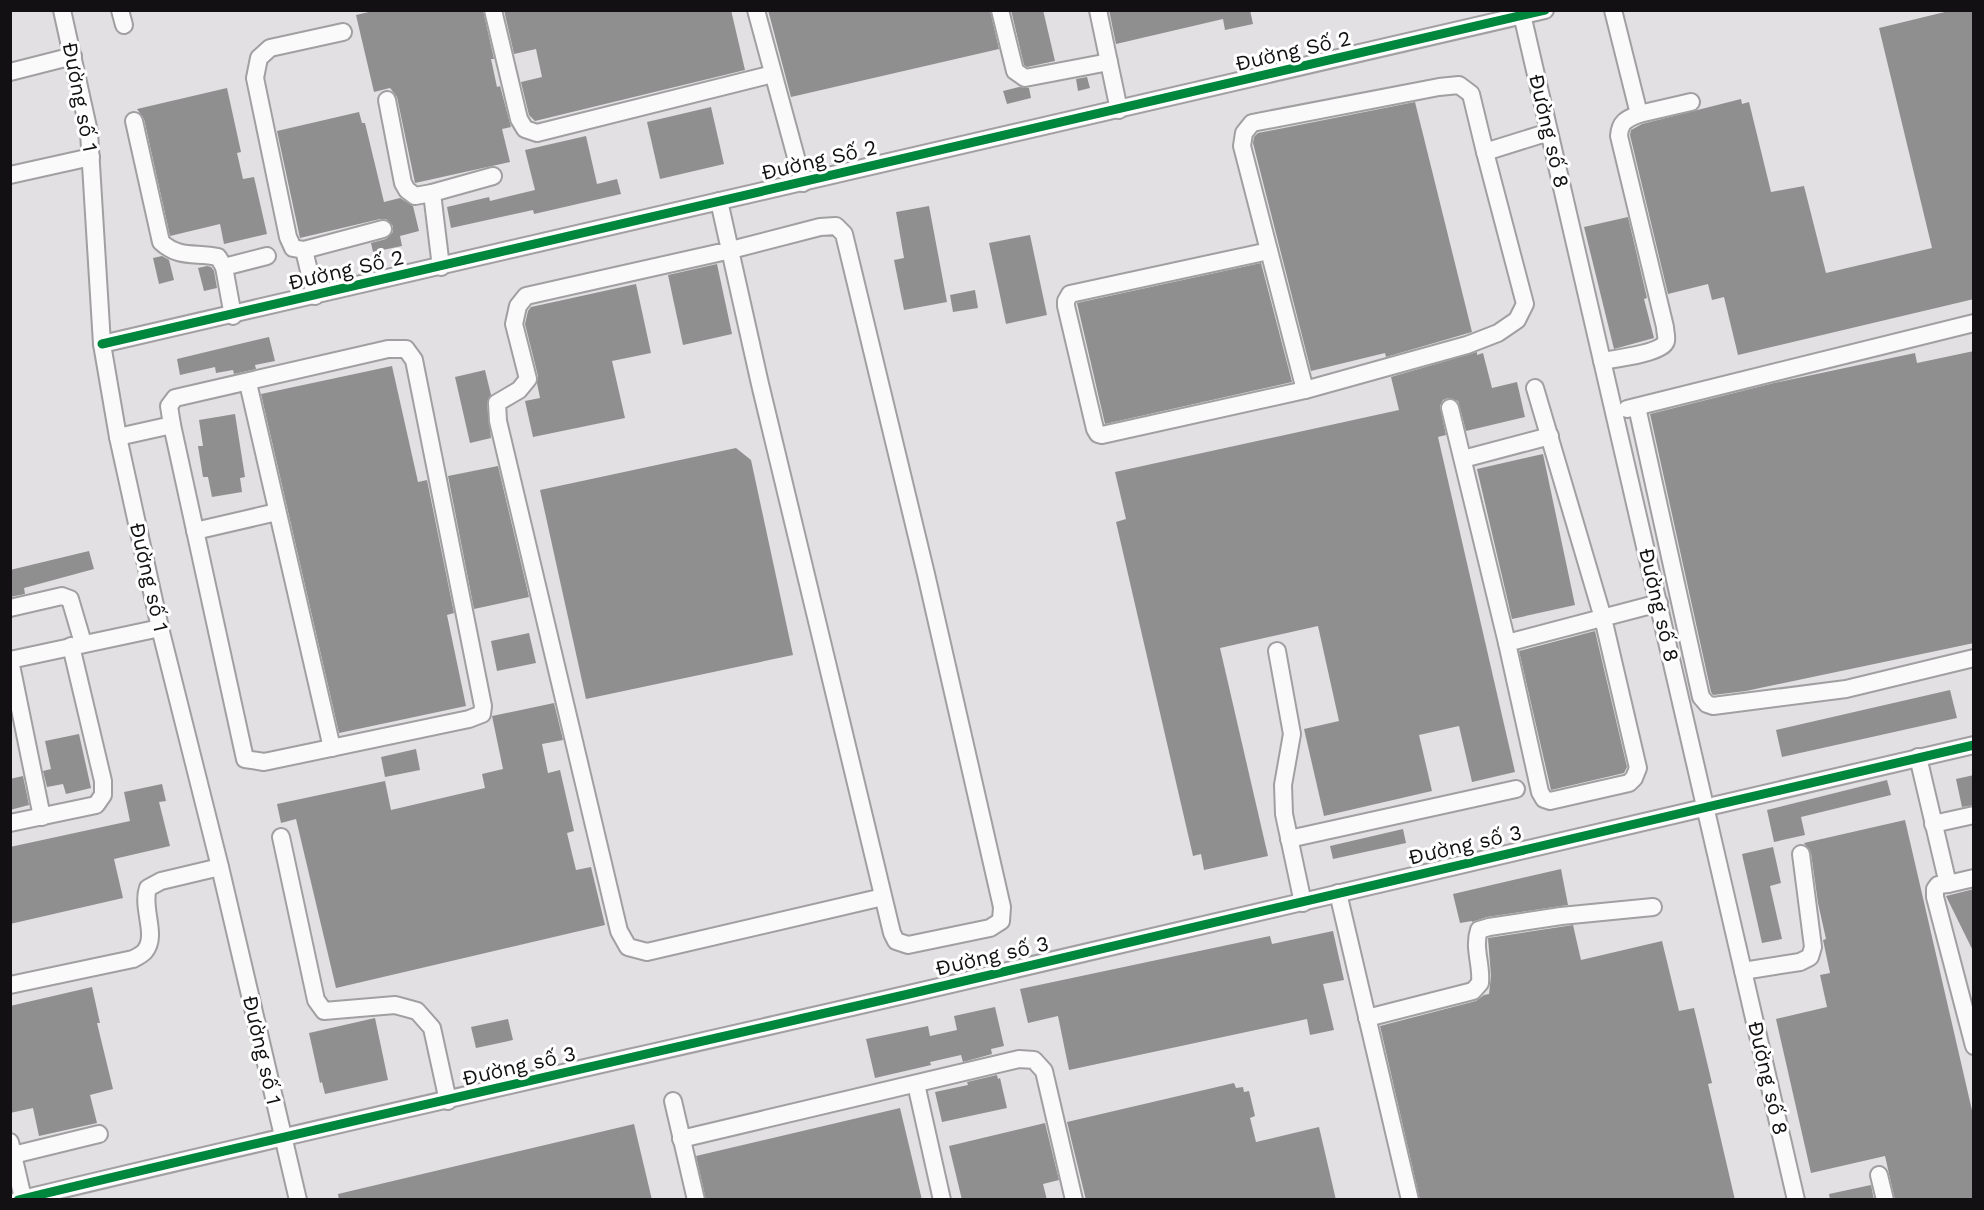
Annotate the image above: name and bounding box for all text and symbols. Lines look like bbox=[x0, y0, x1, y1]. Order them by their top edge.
street label: Đường Số 2 bbox=[1233, 25, 1353, 76]
street label: Đường số 1 bbox=[58, 40, 103, 154]
street label: Đường số 8 bbox=[1524, 71, 1575, 190]
street label: Đường Số 2 bbox=[759, 134, 879, 185]
street label: Đường Số 2 bbox=[286, 244, 406, 295]
street label: Đường số 1 bbox=[125, 520, 174, 634]
street label: Đường số 8 bbox=[1634, 545, 1685, 664]
street label: Đường số 3 bbox=[1406, 819, 1524, 870]
street label: Đường số 3 bbox=[933, 930, 1051, 981]
street label: Đường số 1 bbox=[238, 993, 287, 1107]
street label: Đường số 8 bbox=[1743, 1018, 1794, 1137]
street label: Đường số 3 bbox=[460, 1040, 578, 1091]

